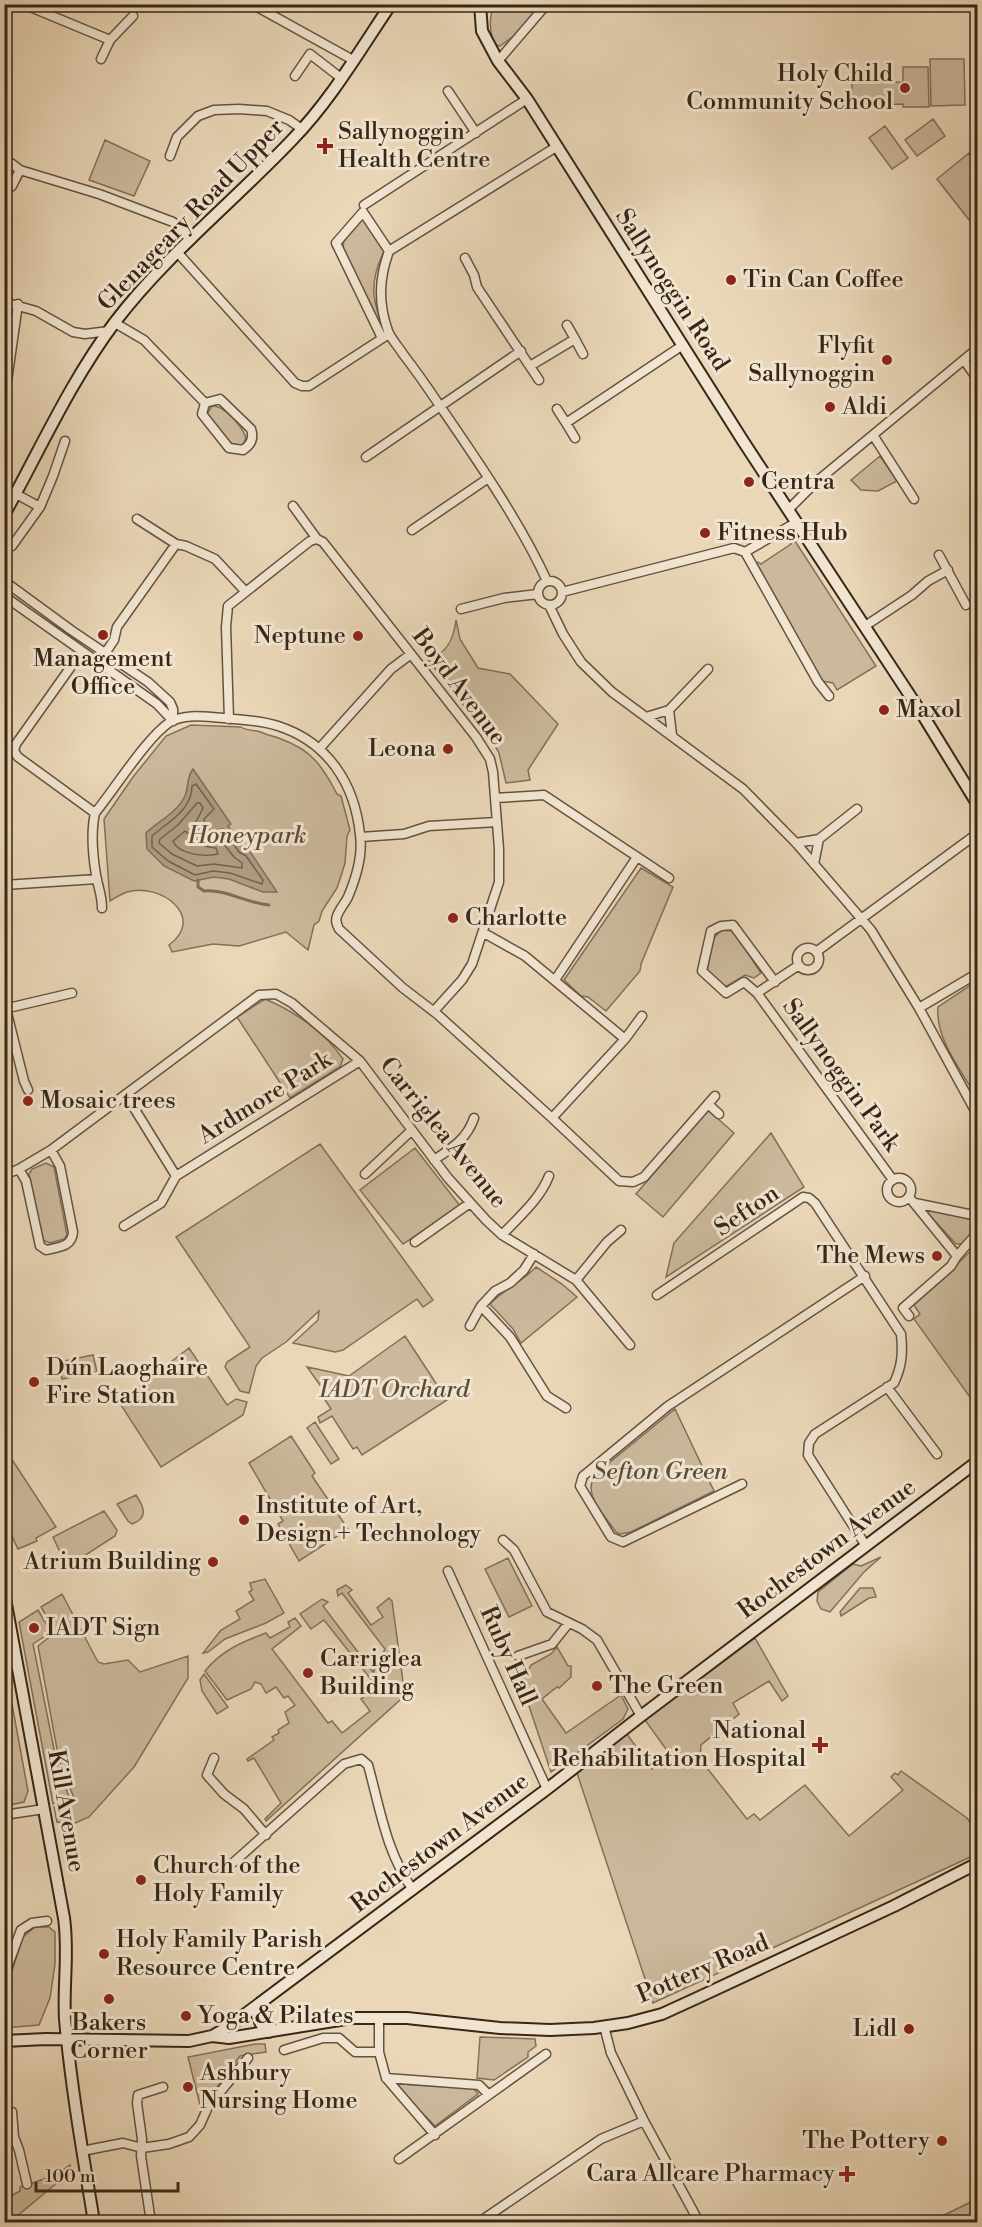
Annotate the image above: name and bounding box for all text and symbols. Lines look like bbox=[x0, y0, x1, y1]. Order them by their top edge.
place label: Holy Child Community School bbox=[686, 59, 893, 117]
marker: Holy Child Community School bbox=[898, 81, 912, 95]
street label: Glenageary Road Upper bbox=[91, 113, 291, 317]
place label: Sallynoggin Health Centre bbox=[338, 117, 490, 175]
marker: Sallynoggin Health Centre bbox=[316, 137, 334, 155]
street label: Sallynoggin Road bbox=[608, 203, 736, 377]
place label: Tin Can Coffee bbox=[743, 265, 904, 295]
marker: Tin Can Coffee bbox=[724, 273, 738, 287]
place label: Flyfit Sallynoggin bbox=[748, 331, 876, 389]
marker: Flyfit Sallynoggin bbox=[880, 353, 894, 367]
place label: Aldi bbox=[841, 392, 887, 422]
marker: Aldi bbox=[823, 400, 837, 414]
place label: Centra bbox=[761, 467, 836, 497]
marker: Centra bbox=[742, 475, 756, 489]
place label: Fitness Hub bbox=[717, 518, 848, 548]
marker: Fitness Hub bbox=[698, 526, 712, 540]
place label: Neptune bbox=[254, 621, 346, 651]
street label: Boyd Avenue bbox=[405, 622, 513, 751]
marker: Management Office bbox=[96, 628, 110, 642]
marker: Neptune bbox=[351, 629, 365, 643]
place label: Management Office bbox=[33, 644, 174, 702]
place label: Maxol bbox=[896, 695, 962, 725]
marker: Maxol bbox=[877, 703, 891, 717]
place label: Leona bbox=[368, 734, 437, 764]
marker: Leona bbox=[441, 742, 455, 756]
park label: Honeypark bbox=[187, 821, 306, 851]
place label: Charlotte bbox=[465, 903, 567, 933]
marker: Charlotte bbox=[446, 911, 460, 925]
street label: Sallynoggin Park bbox=[775, 993, 907, 1158]
street label: Ardmore Park bbox=[192, 1044, 339, 1152]
street label: Carriglea Avenue bbox=[373, 1051, 513, 1215]
place label: Mosaic trees bbox=[40, 1086, 176, 1116]
marker: Mosaic trees bbox=[21, 1094, 35, 1108]
street label: Sefton bbox=[709, 1179, 785, 1243]
place label: The Mews bbox=[816, 1241, 925, 1271]
marker: The Mews bbox=[930, 1249, 944, 1263]
place label: Dún Laoghaire Fire Station bbox=[46, 1353, 208, 1411]
marker: Dún Laoghaire Fire Station bbox=[27, 1375, 41, 1389]
park label: IADT Orchard bbox=[318, 1375, 471, 1405]
park label: Sefton Green bbox=[592, 1457, 728, 1487]
street label: Rochestown Avenue bbox=[732, 1472, 922, 1626]
place label: Institute of Art, Design + Technology bbox=[256, 1491, 482, 1549]
marker: Institute of Art, Design + Technology bbox=[237, 1513, 251, 1527]
place label: Atrium Building bbox=[23, 1547, 202, 1577]
marker: Atrium Building bbox=[206, 1555, 220, 1569]
street label: Ruby Hall bbox=[473, 1602, 543, 1710]
place label: IADT Sign bbox=[46, 1613, 160, 1643]
marker: IADT Sign bbox=[27, 1621, 41, 1635]
place label: Carriglea Building bbox=[319, 1644, 423, 1702]
marker: Carriglea Building bbox=[301, 1666, 315, 1680]
place label: The Green bbox=[609, 1671, 723, 1701]
marker: The Green bbox=[590, 1679, 604, 1693]
place label: National Rehabilitation Hospital bbox=[552, 1716, 806, 1774]
marker: National Rehabilitation Hospital bbox=[811, 1736, 829, 1754]
street label: Kill Avenue bbox=[40, 1747, 92, 1875]
street label: Rochestown Avenue bbox=[345, 1766, 535, 1920]
place label: Church of the Holy Family bbox=[153, 1851, 301, 1909]
marker: Church of the Holy Family bbox=[134, 1873, 148, 1887]
place label: Holy Family Parish Resource Centre bbox=[116, 1925, 323, 1983]
street label: Pottery Road bbox=[632, 1928, 774, 2010]
marker: Holy Family Parish Resource Centre bbox=[97, 1947, 111, 1961]
marker: Bakers Corner bbox=[102, 1992, 116, 2006]
place label: Yoga & Pilates bbox=[196, 2001, 354, 2031]
place label: Bakers Corner bbox=[70, 2008, 148, 2066]
marker: Yoga & Pilates bbox=[179, 2009, 193, 2023]
place label: Lidl bbox=[852, 2014, 897, 2044]
marker: Lidl bbox=[902, 2022, 916, 2036]
place label: Ashbury Nursing Home bbox=[199, 2058, 358, 2116]
marker: Ashbury Nursing Home bbox=[181, 2080, 195, 2094]
place label: The Pottery bbox=[802, 2126, 930, 2156]
marker: The Pottery bbox=[935, 2134, 949, 2148]
scale bar bbox=[36, 2155, 178, 2193]
place label: Cara Allcare Pharmacy bbox=[586, 2159, 835, 2189]
text: 100 m bbox=[45, 2165, 96, 2188]
marker: Cara Allcare Pharmacy bbox=[840, 2167, 854, 2181]

